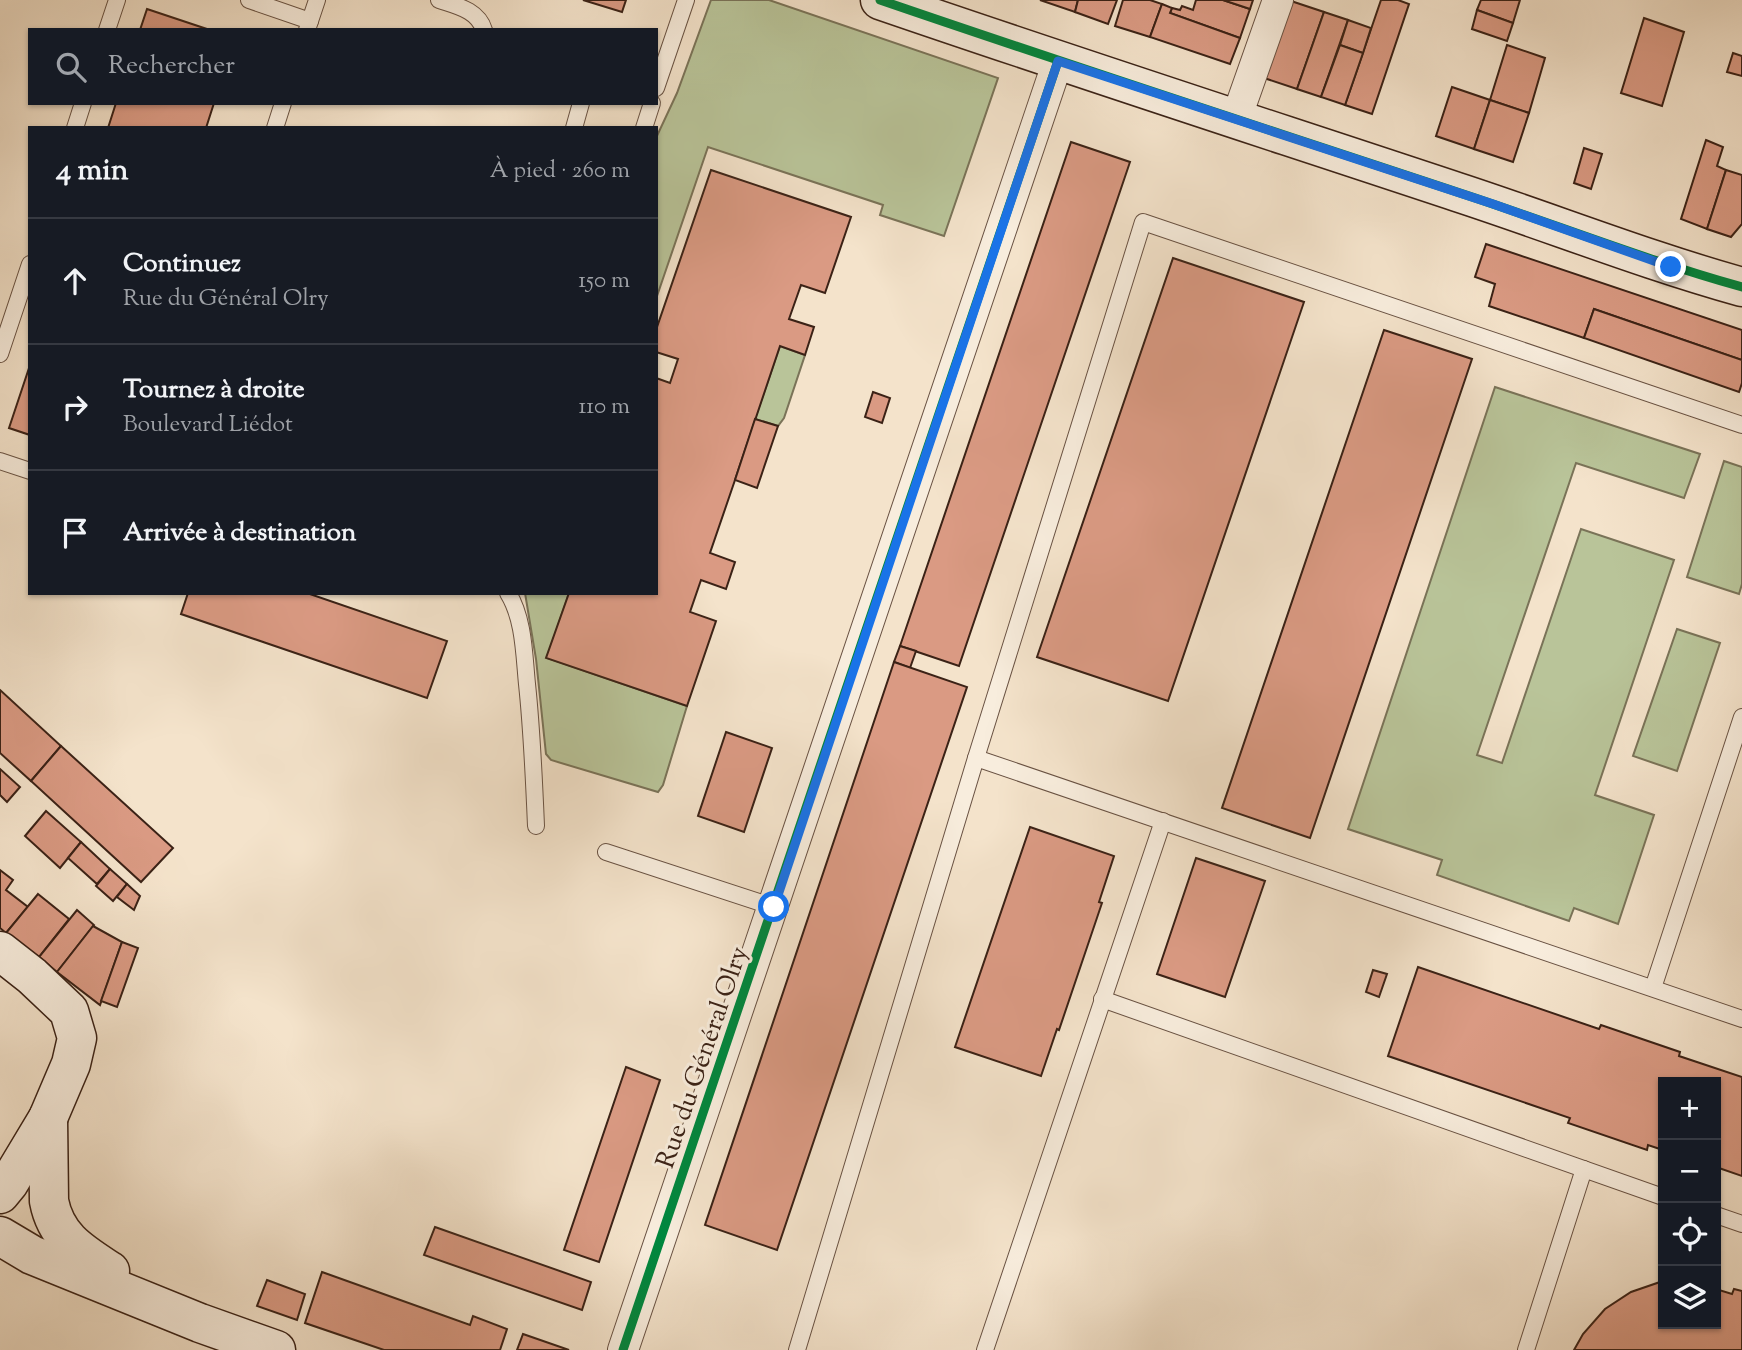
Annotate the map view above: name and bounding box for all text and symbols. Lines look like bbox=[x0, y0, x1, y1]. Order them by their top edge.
search box bbox=[28, 28, 658, 105]
icon: search bbox=[52, 48, 90, 86]
text: Rechercher bbox=[108, 48, 235, 85]
text: 4 min bbox=[56, 150, 129, 193]
text: À pied · 260 m bbox=[490, 155, 630, 188]
text: Continuez bbox=[123, 246, 241, 283]
route end bbox=[1655, 251, 1686, 282]
icon: ahead bbox=[56, 262, 94, 300]
text: 150 m bbox=[578, 265, 630, 298]
text: Rue du Général Olry bbox=[123, 283, 329, 316]
text: Tournez à droite bbox=[123, 372, 305, 409]
icon: right bbox=[56, 388, 94, 426]
text: 110 m bbox=[579, 391, 630, 424]
text: Boulevard Liédot bbox=[123, 409, 293, 442]
icon: arrive bbox=[56, 514, 94, 552]
text: Arrivée à destination bbox=[123, 515, 356, 552]
route start bbox=[758, 891, 789, 922]
street label: Rue du Général Olry bbox=[648, 942, 759, 1174]
map controls bbox=[1658, 1077, 1721, 1329]
button: + bbox=[1658, 1077, 1721, 1140]
button: − bbox=[1658, 1140, 1721, 1203]
button: locate bbox=[1658, 1203, 1721, 1266]
button: layers bbox=[1658, 1266, 1721, 1329]

